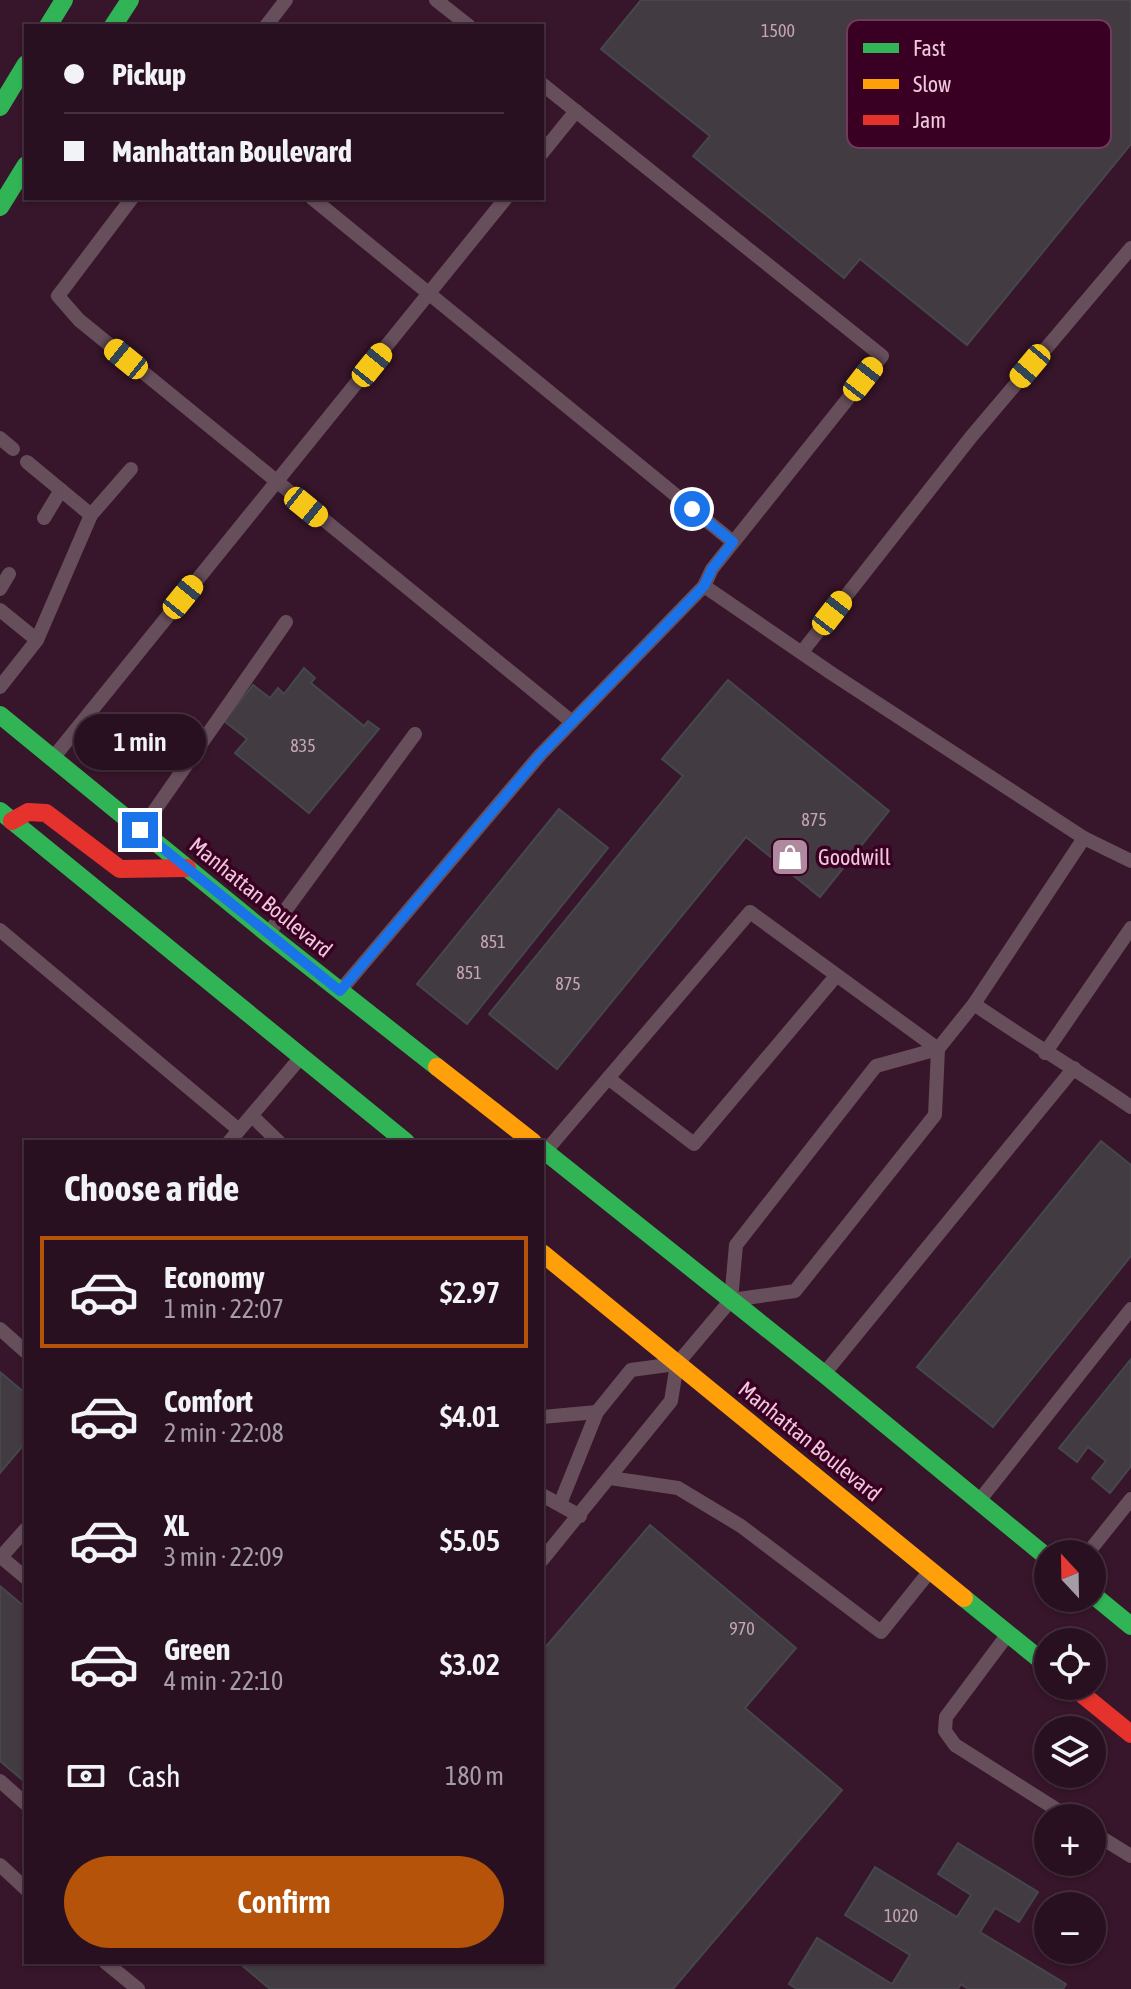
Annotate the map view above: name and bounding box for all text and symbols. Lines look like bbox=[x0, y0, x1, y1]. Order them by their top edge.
house number: 1500 bbox=[761, 20, 795, 41]
legend bbox=[847, 20, 1111, 148]
text: Fast bbox=[913, 35, 946, 61]
text: Pickup bbox=[112, 57, 186, 91]
text: Slow bbox=[913, 71, 951, 97]
text: Jam bbox=[913, 107, 946, 133]
text: Manhattan Boulevard bbox=[112, 134, 352, 168]
car bbox=[100, 335, 152, 383]
car bbox=[348, 339, 396, 391]
car bbox=[1005, 340, 1055, 392]
car bbox=[839, 353, 887, 405]
car bbox=[280, 483, 332, 531]
route start bbox=[674, 491, 710, 527]
car bbox=[159, 571, 207, 623]
car bbox=[808, 587, 856, 639]
callout: 1 min bbox=[74, 714, 206, 770]
text: 1 min bbox=[113, 727, 167, 757]
house number: 835 bbox=[290, 735, 316, 756]
house number: 875 bbox=[801, 809, 827, 830]
route end bbox=[122, 812, 158, 848]
street label: Manhattan Boulevard bbox=[184, 832, 338, 962]
shop icon: Goodwill bbox=[769, 836, 811, 878]
place label: Goodwill bbox=[818, 844, 891, 870]
house number: 851 bbox=[480, 931, 506, 952]
house number: 851 bbox=[456, 962, 482, 983]
house number: 875 bbox=[555, 973, 581, 994]
text: Choose a ride bbox=[64, 1167, 239, 1209]
icon: car bbox=[68, 1256, 140, 1328]
text: Economy bbox=[164, 1260, 265, 1294]
text: $2.97 bbox=[440, 1275, 500, 1309]
text: 1 min · 22:07 bbox=[164, 1294, 284, 1324]
street label: Manhattan Boulevard bbox=[733, 1376, 887, 1506]
icon: car bbox=[68, 1380, 140, 1452]
text: Comfort bbox=[164, 1384, 253, 1418]
text: $4.01 bbox=[440, 1399, 500, 1433]
text: 2 min · 22:08 bbox=[164, 1418, 284, 1448]
icon: car bbox=[68, 1504, 140, 1576]
text: XL bbox=[164, 1508, 189, 1542]
text: $5.05 bbox=[440, 1523, 500, 1557]
north arrow bbox=[1034, 1540, 1106, 1612]
map controls bbox=[1034, 1540, 1106, 1964]
text: 3 min · 22:09 bbox=[164, 1542, 284, 1572]
house number: 970 bbox=[729, 1618, 755, 1639]
icon: car bbox=[68, 1628, 140, 1700]
button: locate bbox=[1034, 1628, 1106, 1700]
text: Green bbox=[164, 1632, 230, 1666]
text: $3.02 bbox=[440, 1647, 500, 1681]
text: 4 min · 22:10 bbox=[164, 1666, 283, 1696]
button: layers bbox=[1034, 1716, 1106, 1788]
icon: cash bbox=[64, 1754, 108, 1798]
text: Cash bbox=[128, 1759, 181, 1793]
text: 180 m bbox=[445, 1761, 504, 1791]
button: + bbox=[1034, 1804, 1106, 1876]
button: Confirm bbox=[64, 1856, 504, 1948]
button: − bbox=[1034, 1892, 1106, 1964]
house number: 1020 bbox=[884, 1905, 918, 1926]

